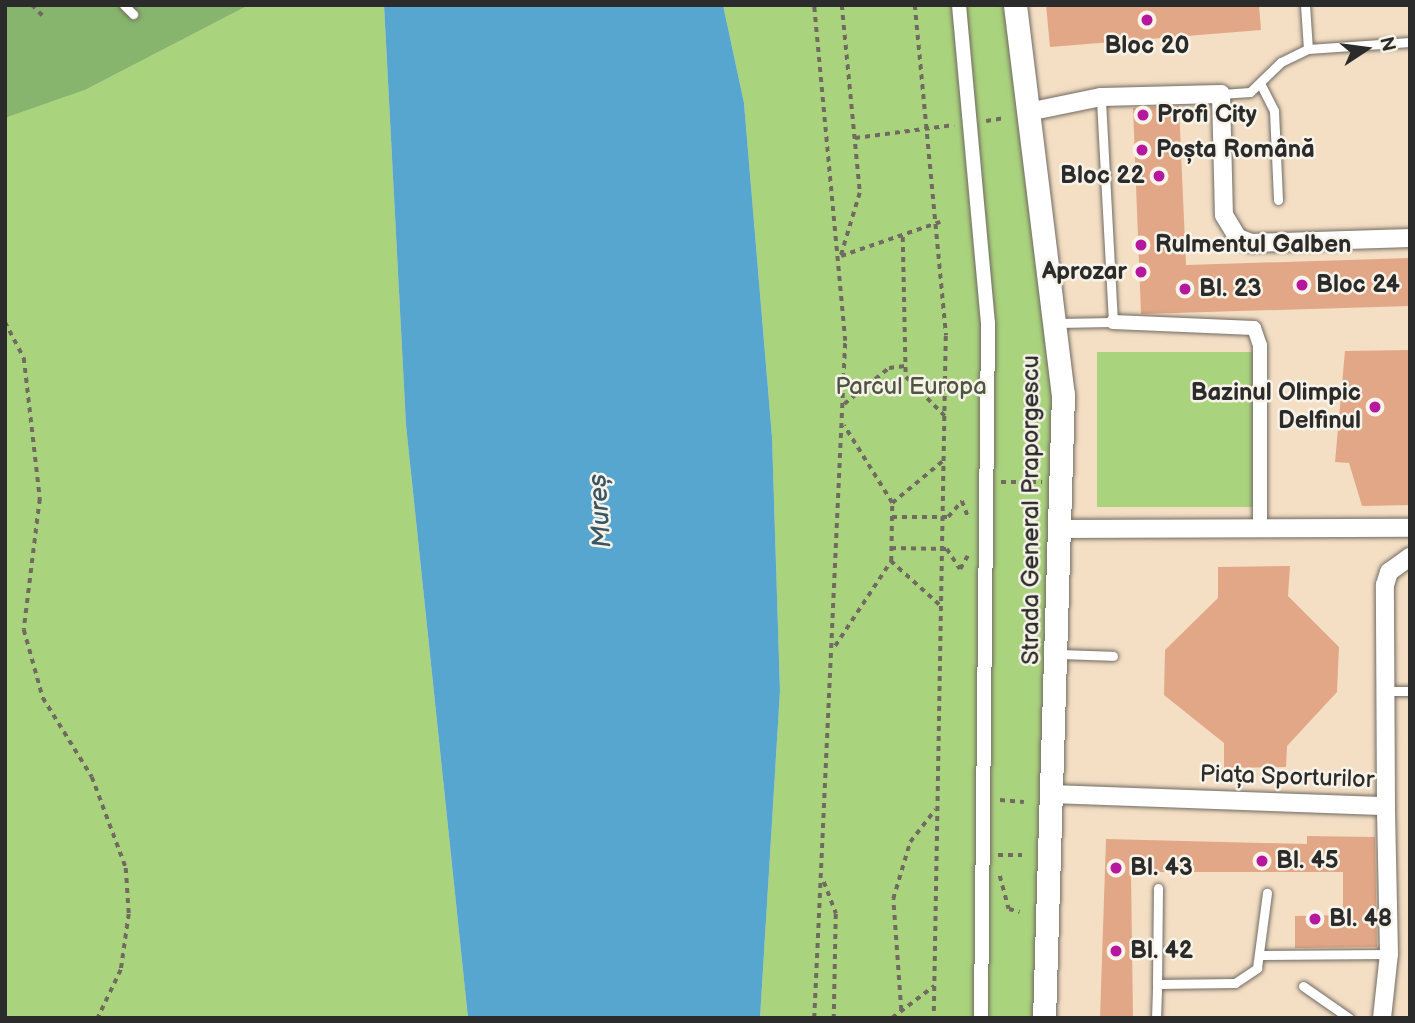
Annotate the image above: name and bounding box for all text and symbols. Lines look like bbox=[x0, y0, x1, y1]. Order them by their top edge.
marker: Bloc 20 bbox=[1139, 12, 1155, 28]
north arrow bbox=[1331, 14, 1401, 84]
place label: Bloc 20 bbox=[1104, 32, 1190, 60]
text: N bbox=[1374, 35, 1400, 54]
place label: Profi City bbox=[1157, 101, 1257, 129]
marker: Profi City bbox=[1135, 107, 1151, 123]
place label: Poșta Română bbox=[1156, 136, 1315, 164]
marker: Poșta Română bbox=[1134, 142, 1150, 158]
place label: Bloc 22 bbox=[1060, 162, 1145, 190]
marker: Bloc 22 bbox=[1151, 168, 1167, 184]
place label: Rulmentul Galben bbox=[1155, 231, 1351, 259]
marker: Rulmentul Galben bbox=[1133, 237, 1149, 253]
place label: Aprozar bbox=[1042, 258, 1127, 286]
marker: Aprozar bbox=[1133, 264, 1149, 280]
place label: Bloc 24 bbox=[1316, 271, 1400, 299]
place label: Bl. 23 bbox=[1199, 275, 1261, 303]
marker: Bloc 24 bbox=[1294, 277, 1310, 293]
marker: Bl. 23 bbox=[1177, 281, 1193, 297]
street label: Strada General Praporgescu bbox=[1017, 355, 1045, 665]
park label: Parcul Europa bbox=[835, 373, 987, 401]
place label: Bazinul Olimpic Delfinul bbox=[1191, 379, 1361, 435]
marker: Bazinul Olimpic Delfinul bbox=[1367, 399, 1383, 415]
water label: Mureș bbox=[583, 473, 619, 549]
street label: Piața Sporturilor bbox=[1199, 760, 1375, 794]
place label: Bl. 45 bbox=[1276, 847, 1339, 875]
marker: Bl. 45 bbox=[1254, 853, 1270, 869]
place label: Bl. 43 bbox=[1130, 854, 1193, 882]
marker: Bl. 43 bbox=[1108, 860, 1124, 876]
place label: Bl. 48 bbox=[1329, 905, 1392, 933]
marker: Bl. 48 bbox=[1307, 911, 1323, 927]
place label: Bl. 42 bbox=[1130, 937, 1193, 965]
marker: Bl. 42 bbox=[1108, 943, 1124, 959]

